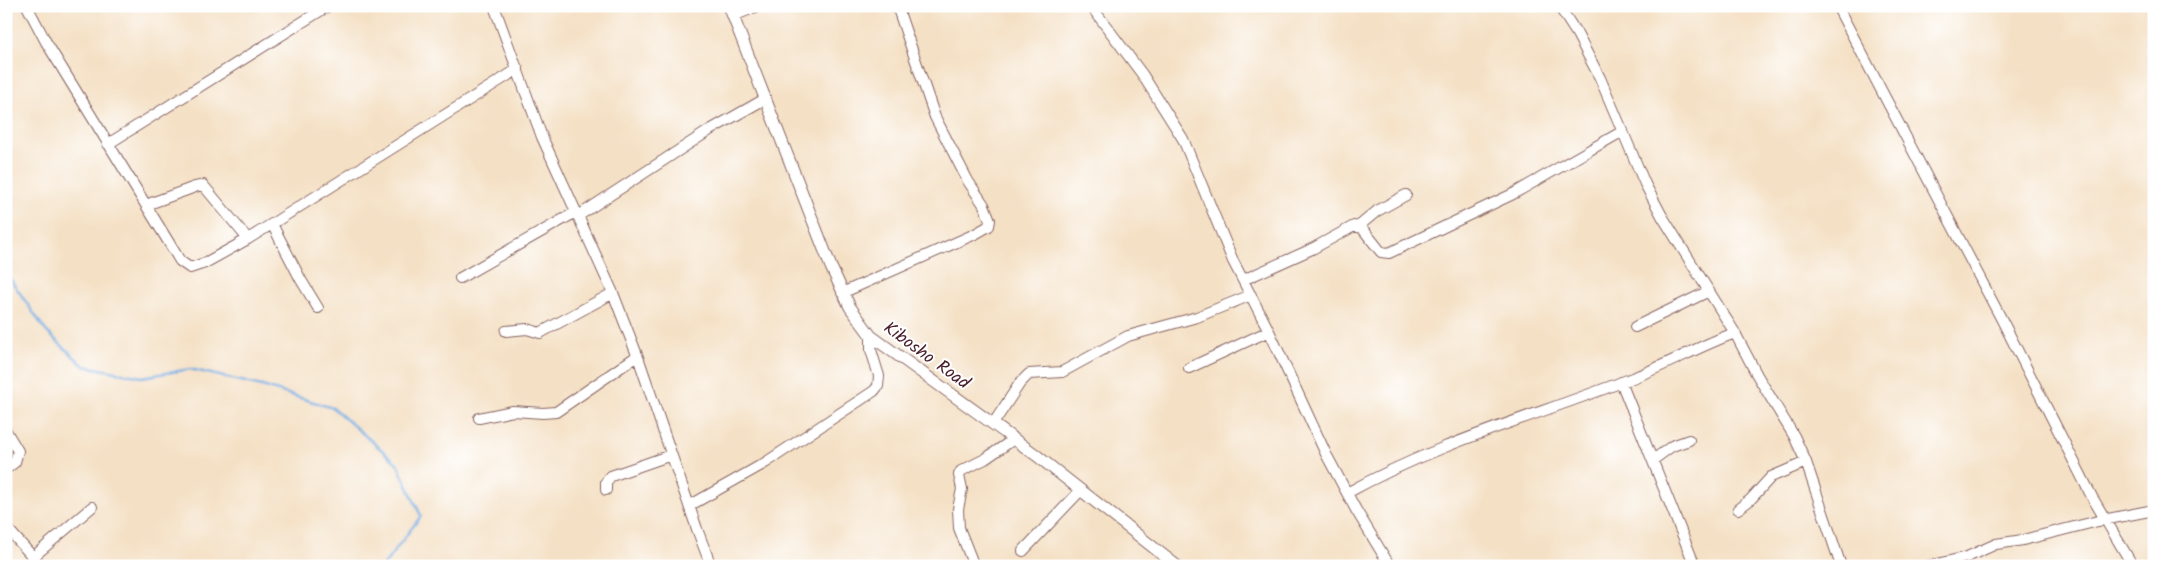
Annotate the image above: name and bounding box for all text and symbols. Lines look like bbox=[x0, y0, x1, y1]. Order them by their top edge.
street label: Kibosho Road bbox=[877, 315, 976, 398]

